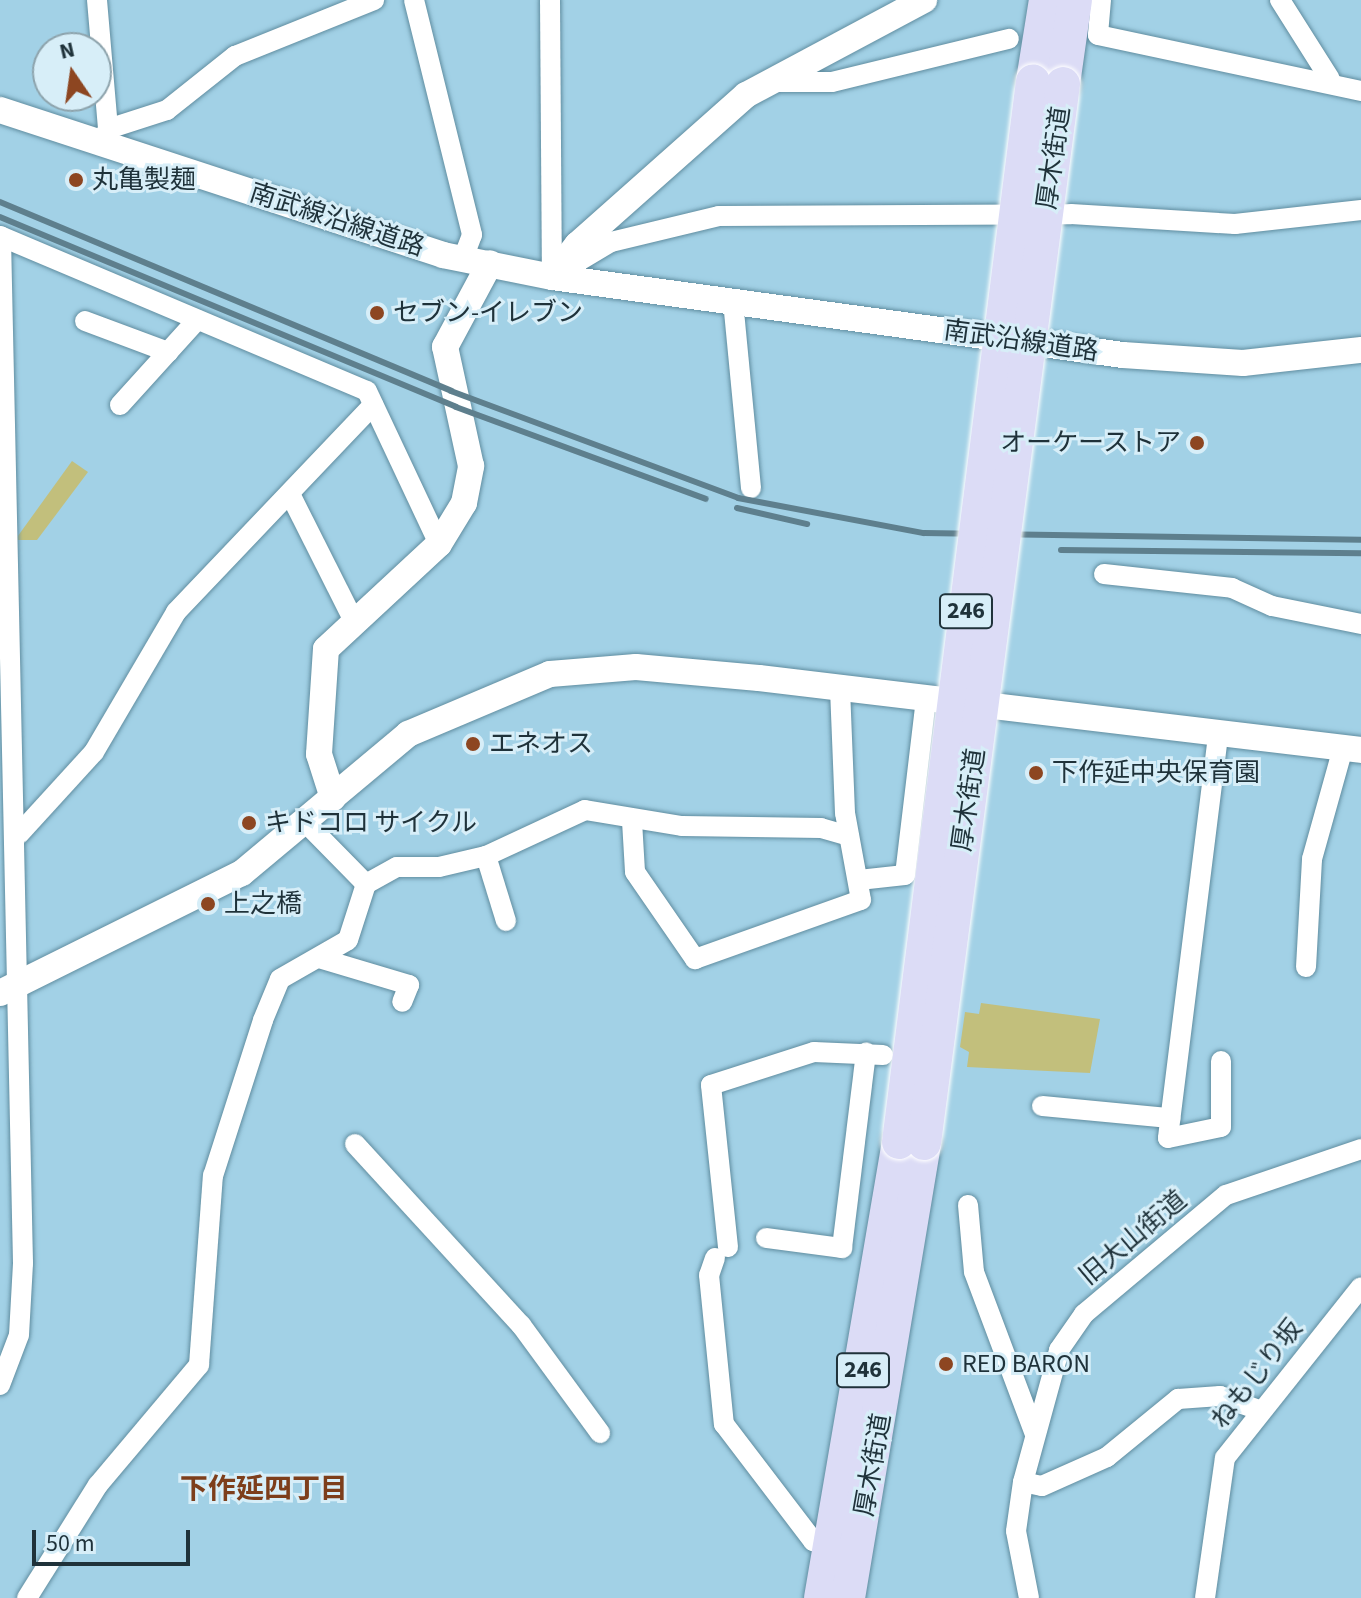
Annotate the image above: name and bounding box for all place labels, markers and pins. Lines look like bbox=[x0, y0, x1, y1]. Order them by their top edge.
place label: 丸亀製麺 bbox=[92, 164, 196, 196]
marker: 丸亀製麺 bbox=[67, 171, 85, 189]
place label: セブン-イレブン bbox=[393, 297, 583, 329]
marker: セブン-イレブン bbox=[368, 304, 386, 322]
place label: オーケーストア bbox=[999, 427, 1181, 459]
marker: オーケーストア bbox=[1188, 434, 1206, 452]
place label: エネオス bbox=[489, 728, 593, 760]
marker: エネオス bbox=[464, 735, 482, 753]
place label: 下作延中央保育園 bbox=[1052, 757, 1260, 789]
marker: 下作延中央保育園 bbox=[1027, 764, 1045, 782]
place label: キドコロ サイクル bbox=[265, 807, 478, 839]
marker: キドコロ サイクル bbox=[240, 814, 258, 832]
place label: 上之橋 bbox=[224, 888, 302, 920]
marker: 上之橋 bbox=[199, 895, 217, 913]
place label: RED BARON bbox=[962, 1348, 1090, 1380]
marker: RED BARON bbox=[937, 1355, 955, 1373]

